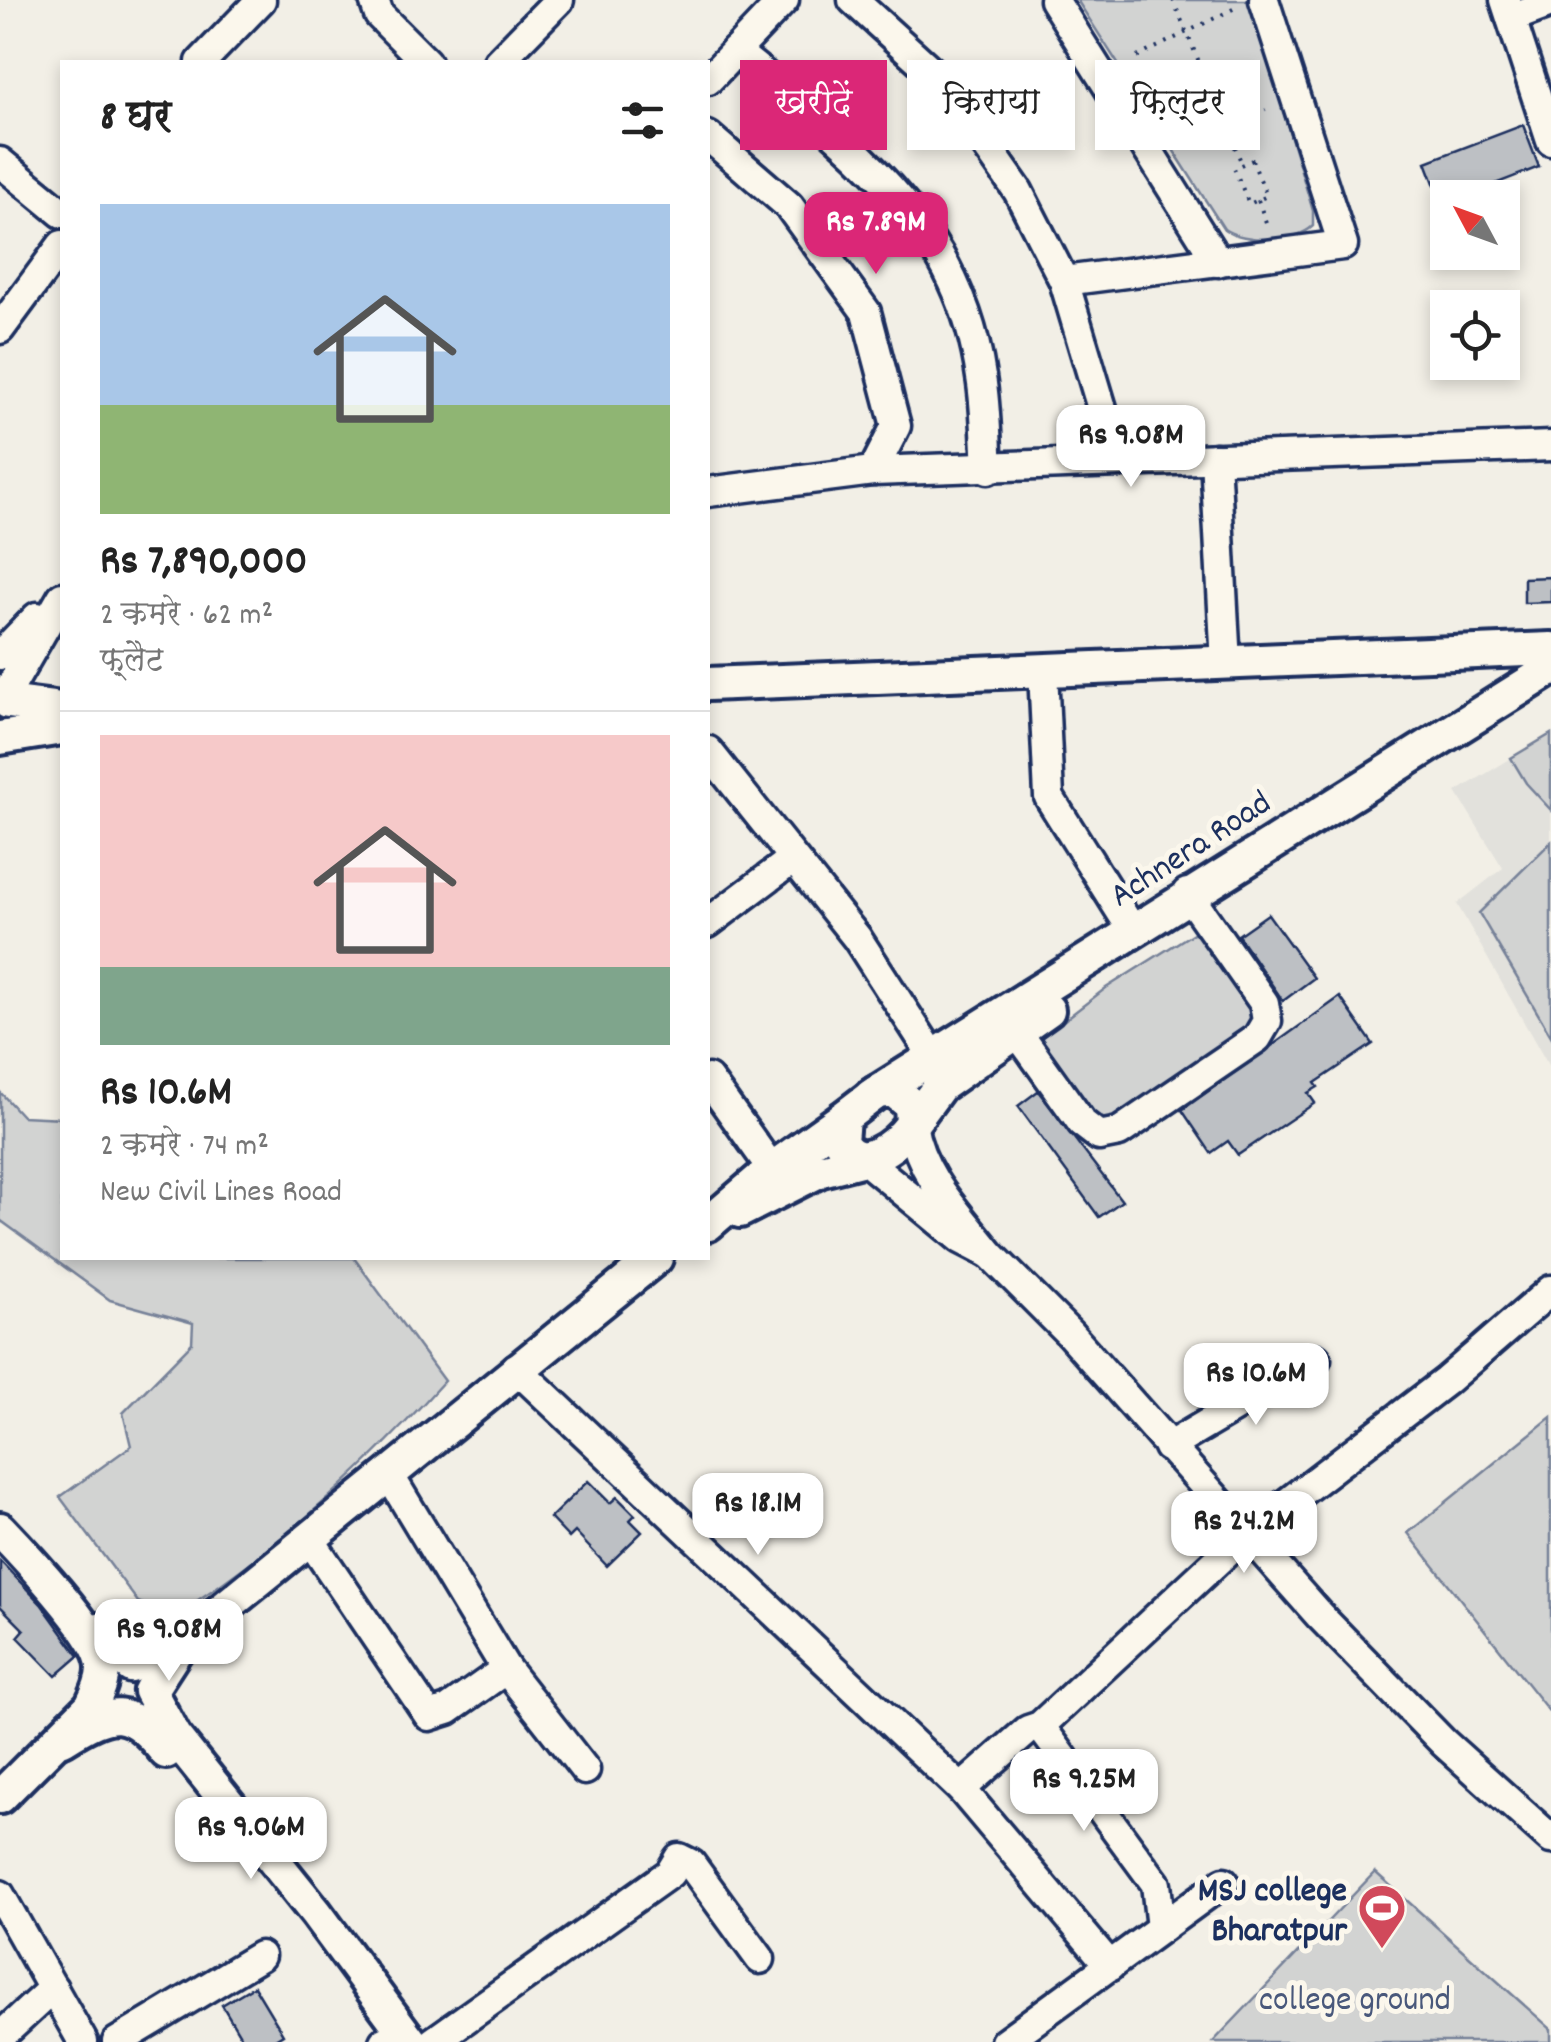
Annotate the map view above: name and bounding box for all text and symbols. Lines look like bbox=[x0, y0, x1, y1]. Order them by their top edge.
chip: खरीदें bbox=[740, 60, 887, 150]
chip: किराया bbox=[907, 60, 1075, 150]
chip: फ़िल्टर bbox=[1095, 60, 1260, 150]
text: 8 घर bbox=[100, 90, 172, 150]
icon: filters bbox=[615, 93, 670, 148]
north arrow bbox=[1430, 180, 1520, 270]
map controls bbox=[1430, 180, 1520, 380]
pin: Rs 7.89M bbox=[773, 192, 979, 277]
text: Rs 7.89M bbox=[826, 201, 926, 247]
icon: home bbox=[295, 269, 475, 449]
button: locate bbox=[1430, 290, 1520, 380]
pin: Rs 9.08M bbox=[1028, 405, 1234, 490]
text: Rs 9.08M bbox=[1078, 414, 1184, 460]
text: Rs 7,890,000 bbox=[100, 534, 307, 594]
text: 2 कमरे · 62 m² bbox=[100, 594, 273, 640]
text: फ़्लैट bbox=[100, 640, 163, 686]
street label: Achnera Road bbox=[1101, 780, 1282, 922]
icon: home bbox=[295, 800, 475, 980]
text: Rs 10.6M bbox=[100, 1065, 232, 1125]
text: 2 कमरे · 74 m² bbox=[100, 1125, 269, 1171]
text: New Civil Lines Road bbox=[100, 1171, 342, 1217]
pin: Rs 10.6M bbox=[1153, 1343, 1359, 1428]
text: Rs 10.6M bbox=[1206, 1352, 1306, 1398]
pin: Rs 18.1M bbox=[655, 1473, 861, 1558]
text: Rs 18.1M bbox=[714, 1482, 802, 1528]
pin: Rs 24.2M bbox=[1141, 1491, 1347, 1576]
text: Rs 24.2M bbox=[1193, 1500, 1295, 1546]
pin: Rs 9.08M bbox=[66, 1599, 272, 1684]
text: Rs 9.08M bbox=[116, 1608, 222, 1654]
pin: Rs 9.25M bbox=[981, 1749, 1187, 1834]
text: Rs 9.25M bbox=[1032, 1758, 1136, 1804]
pin: Rs 9.06M bbox=[148, 1797, 354, 1882]
text: Rs 9.06M bbox=[197, 1806, 305, 1852]
place label: MSJ college Bharatpur bbox=[1198, 1868, 1348, 1958]
sports icon: MSJ college Bharatpur bbox=[1356, 1882, 1408, 1950]
park label: college ground bbox=[1259, 1977, 1451, 2027]

